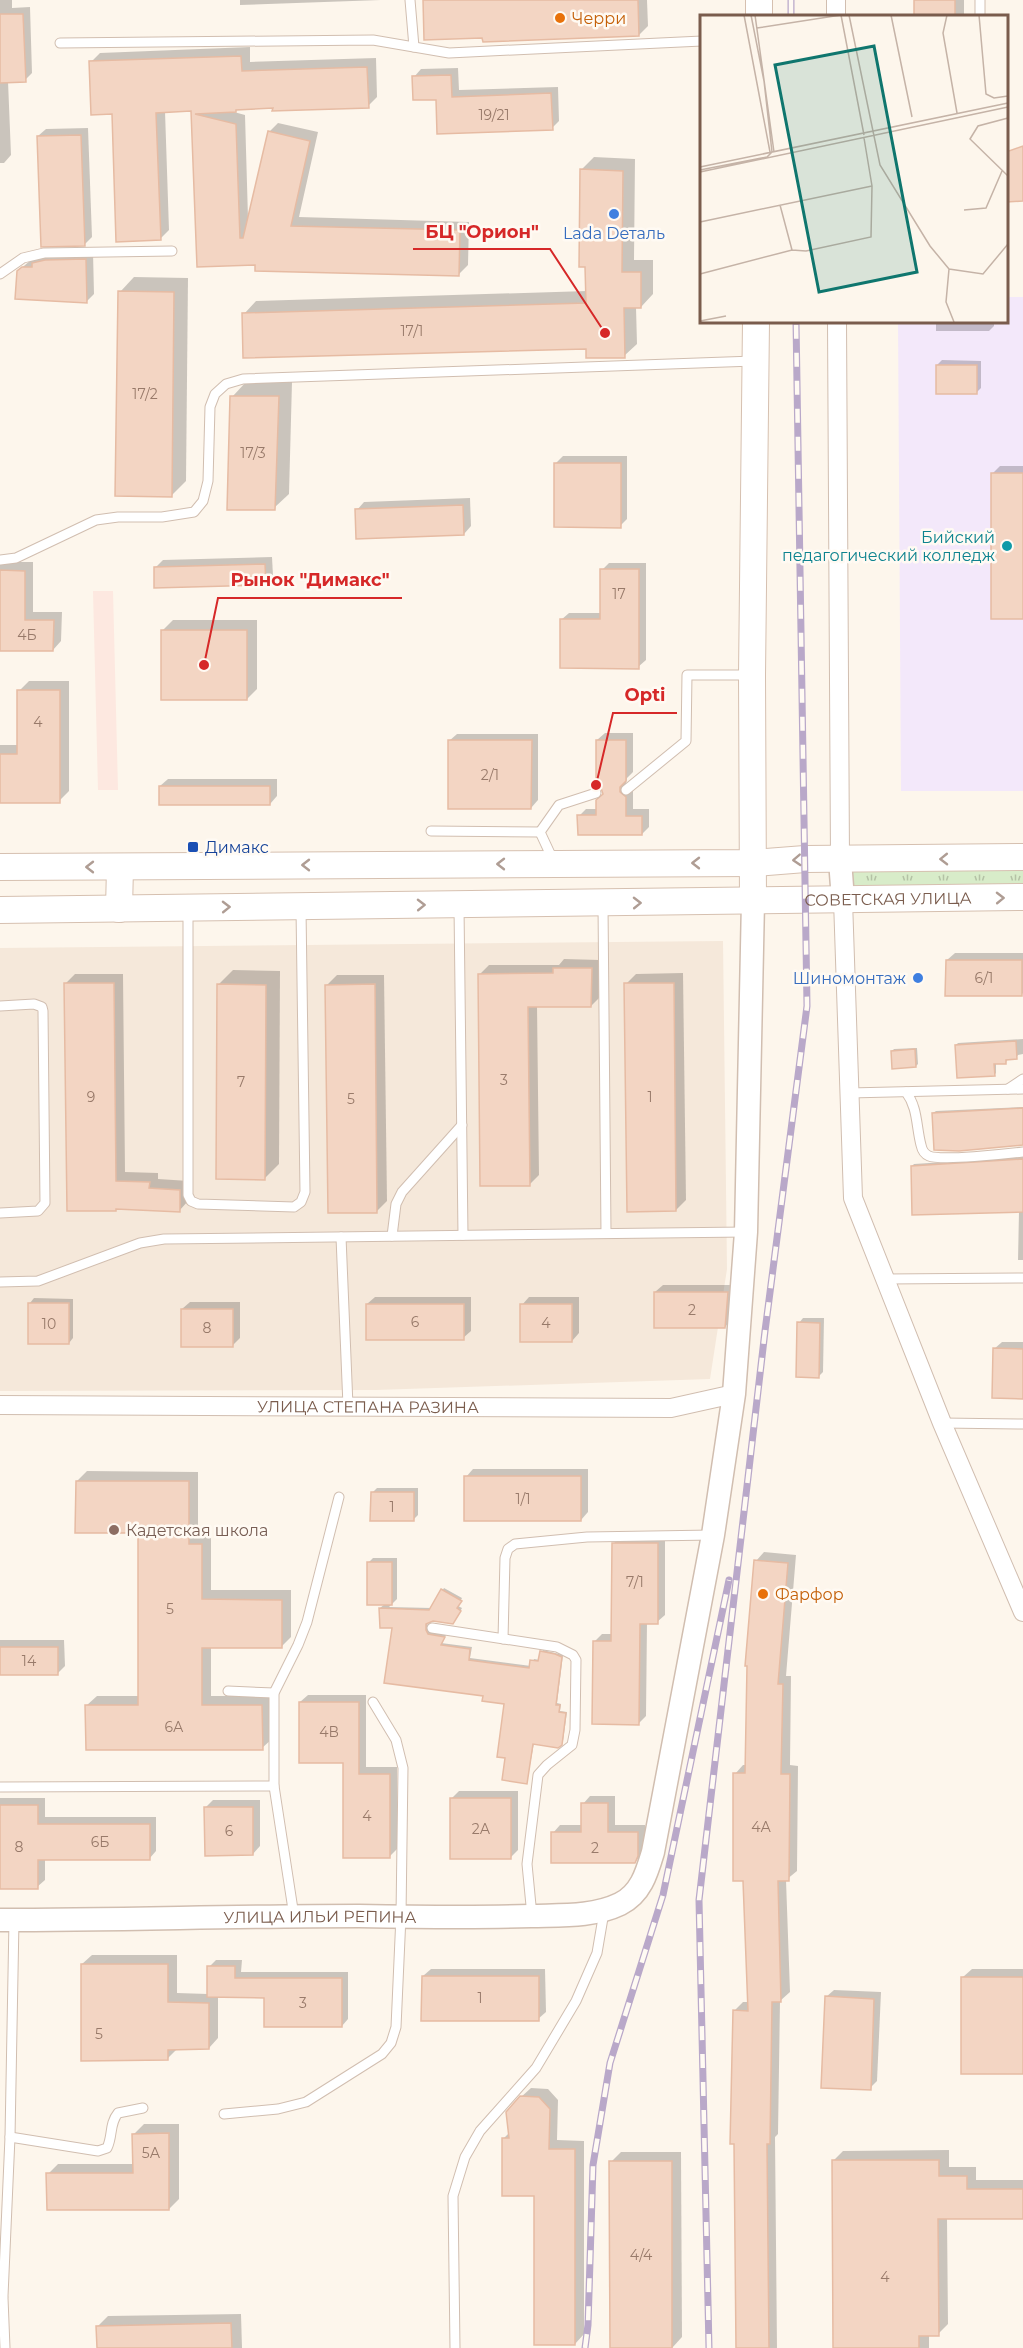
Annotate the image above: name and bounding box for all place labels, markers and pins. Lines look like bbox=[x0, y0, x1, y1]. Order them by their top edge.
place label: Черри bbox=[572, 9, 626, 28]
marker: Черри bbox=[553, 11, 567, 25]
marker: Lada Dеталь bbox=[607, 207, 621, 221]
callout: БЦ "Орион" bbox=[413, 213, 550, 249]
place label: Lada Dеталь bbox=[563, 224, 665, 243]
place label: Бийский педагогический колледж bbox=[782, 528, 995, 565]
marker: Бийский педагогический колледж bbox=[1000, 539, 1014, 553]
callout: Рынок "Димакс" bbox=[218, 562, 402, 598]
callout: Opti bbox=[613, 677, 677, 713]
place label: Димакс bbox=[205, 838, 269, 857]
marker: Димакс bbox=[186, 840, 200, 854]
place label: Шиномонтаж bbox=[793, 969, 906, 988]
marker: Шиномонтаж bbox=[911, 971, 925, 985]
place label: Кадетская школа bbox=[126, 1521, 268, 1540]
marker: Кадетская школа bbox=[107, 1523, 121, 1537]
place label: Фарфор bbox=[775, 1585, 844, 1604]
marker: Фарфор bbox=[756, 1587, 770, 1601]

